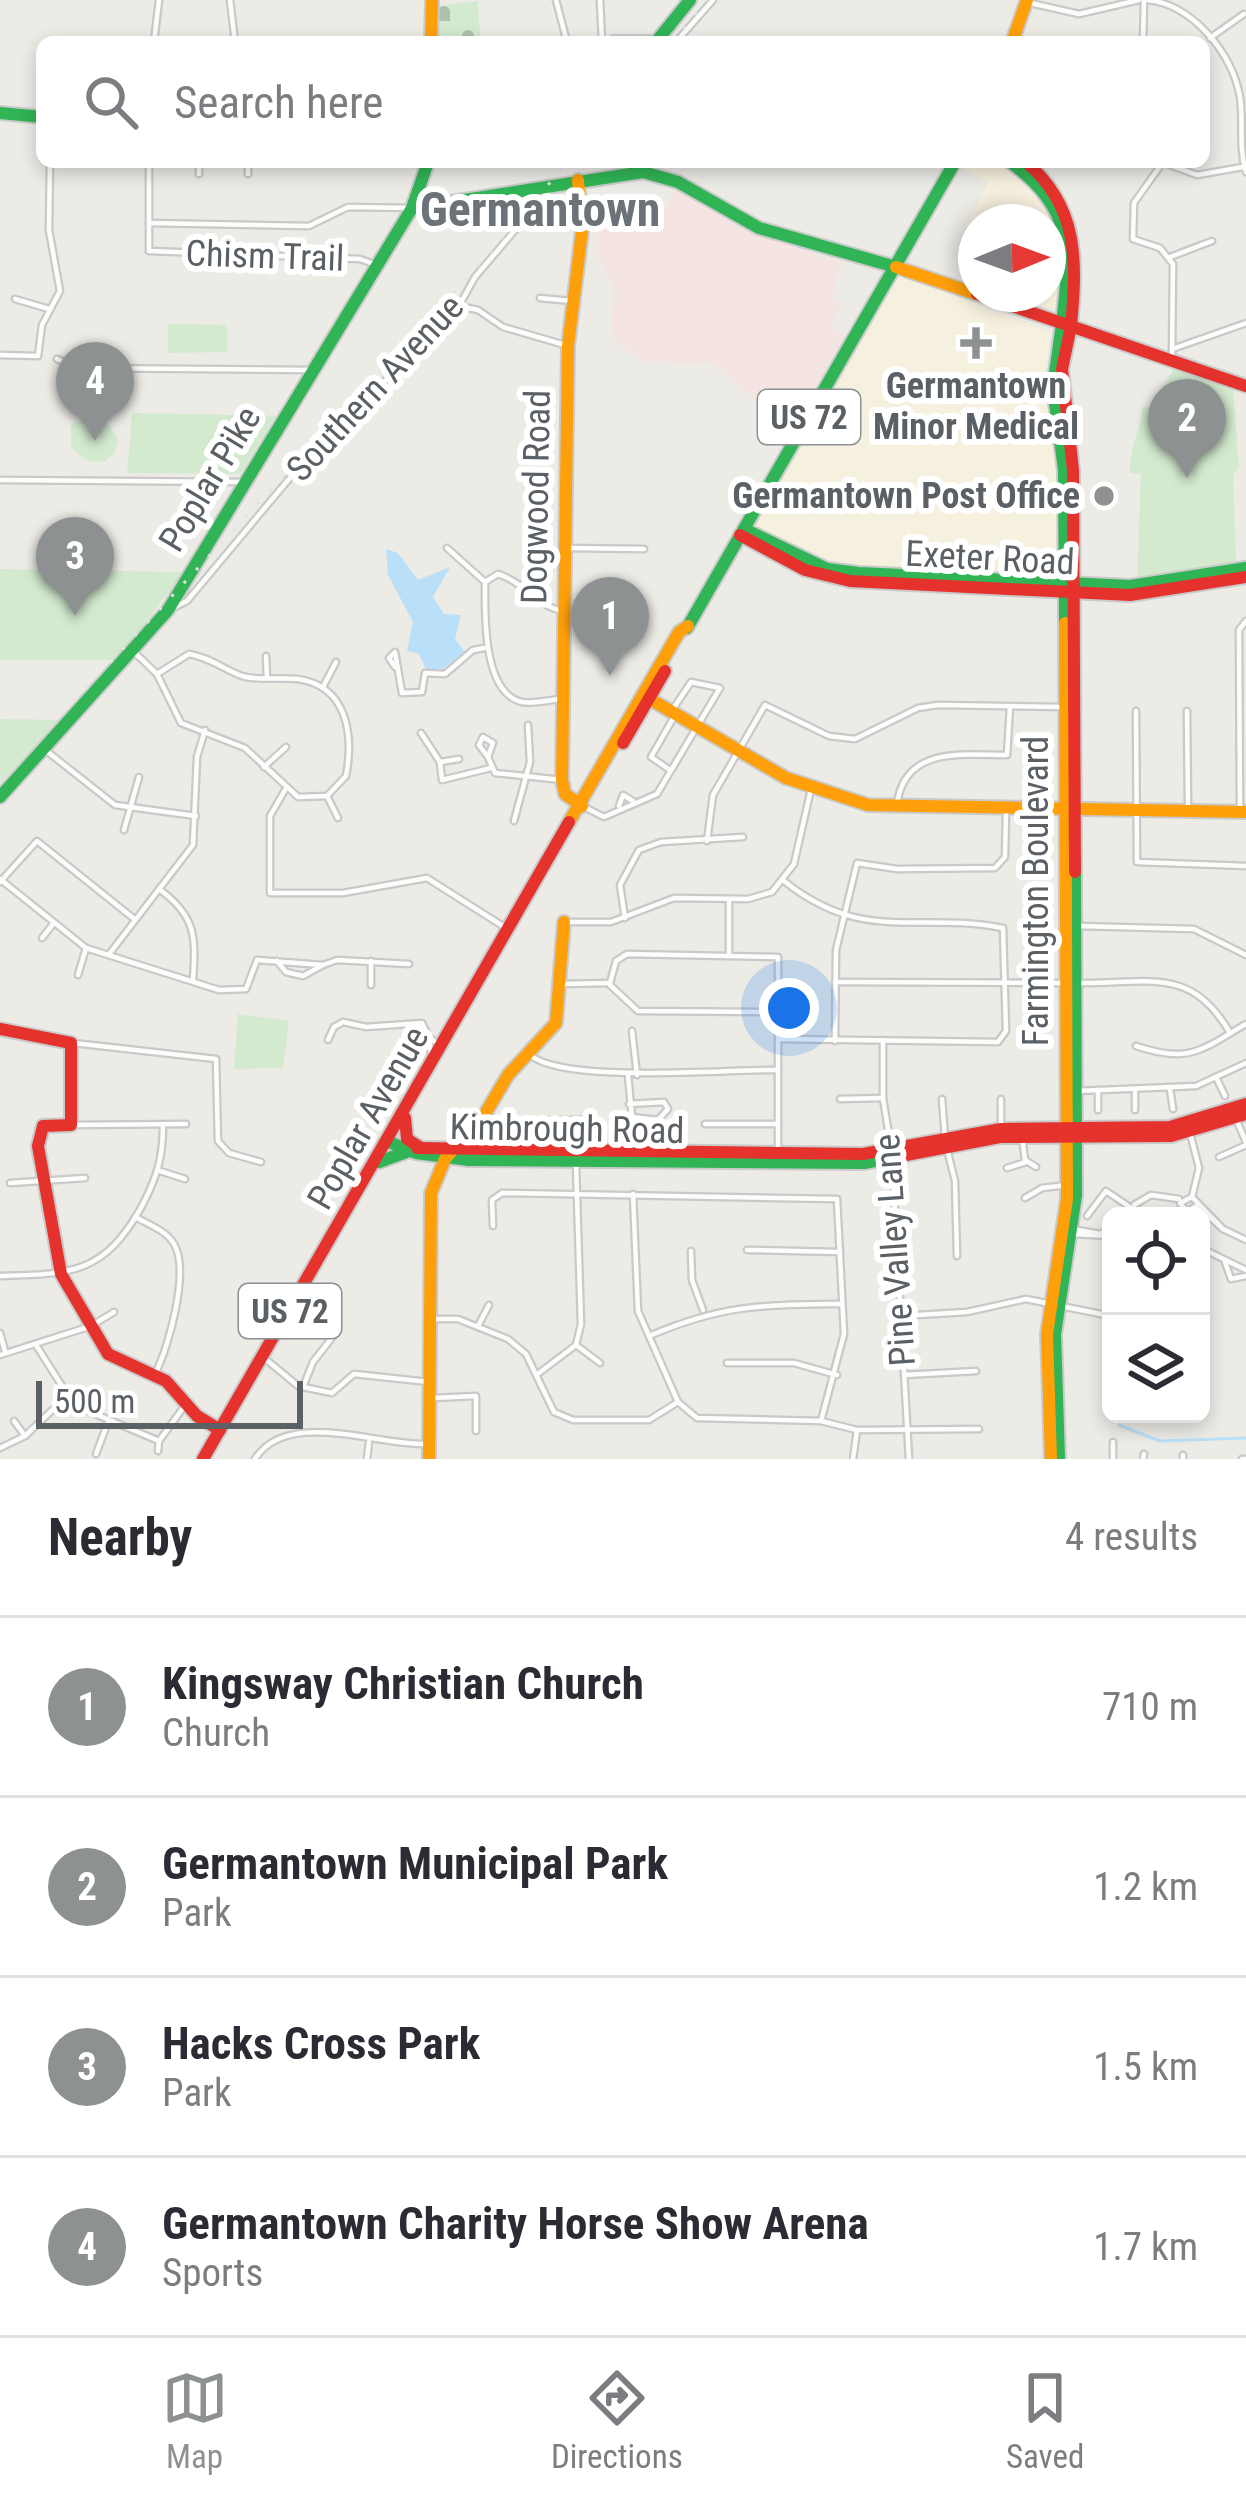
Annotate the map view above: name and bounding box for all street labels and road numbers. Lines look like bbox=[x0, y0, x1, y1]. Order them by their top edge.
street label: Chism Trail bbox=[185, 232, 345, 280]
street label: Southern Avenue bbox=[278, 286, 472, 490]
street label: Dogwood Road bbox=[513, 389, 559, 605]
road number: US 72 bbox=[758, 390, 860, 444]
street label: Poplar Pike bbox=[150, 399, 270, 559]
street label: Exeter Road bbox=[904, 533, 1076, 583]
street label: Farmington Boulevard bbox=[1015, 736, 1057, 1046]
street label: Poplar Avenue bbox=[299, 1019, 437, 1217]
street label: Kimbrough Road bbox=[449, 1106, 685, 1152]
street label: Pine Valley Lane bbox=[866, 1133, 924, 1367]
road number: US 72 bbox=[239, 1284, 341, 1338]

